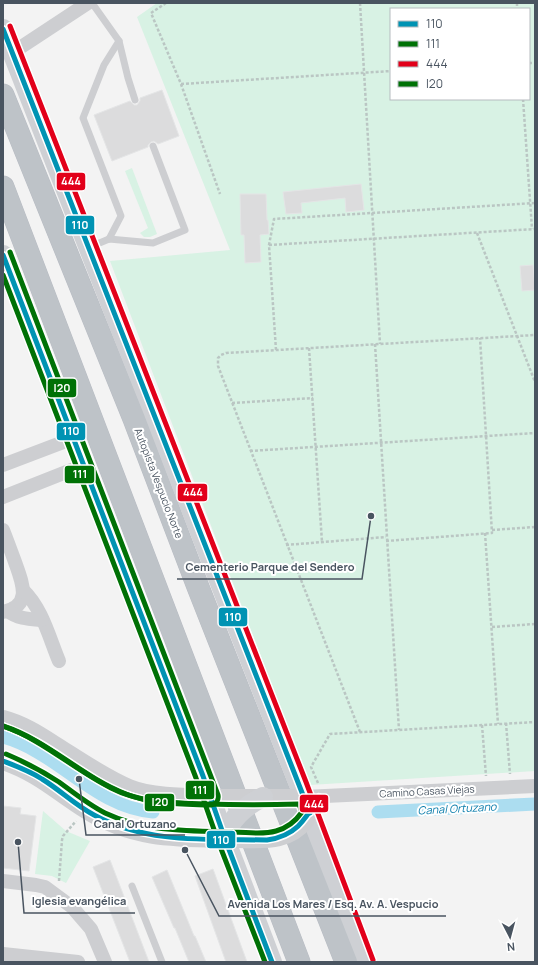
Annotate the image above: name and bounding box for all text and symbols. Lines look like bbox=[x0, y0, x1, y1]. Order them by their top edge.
legend bbox=[390, 8, 530, 100]
text: 110 bbox=[426, 15, 443, 32]
text: 111 bbox=[426, 35, 440, 52]
text: 444 bbox=[426, 55, 447, 72]
text: I20 bbox=[426, 75, 443, 92]
line badge: 444 bbox=[56, 172, 86, 191]
text: 444 bbox=[61, 173, 81, 188]
line badge: 110 bbox=[65, 215, 95, 235]
text: 110 bbox=[72, 217, 88, 232]
line badge: I20 bbox=[47, 378, 77, 398]
text: I20 bbox=[54, 380, 70, 395]
line badge: 110 bbox=[56, 422, 86, 441]
text: 110 bbox=[63, 423, 79, 438]
street label: Autopista Vespucio Norte bbox=[131, 426, 187, 540]
line badge: 111 bbox=[64, 465, 95, 484]
text: 111 bbox=[73, 466, 87, 481]
line badge: 444 bbox=[177, 483, 208, 502]
text: 444 bbox=[183, 484, 203, 499]
callout: Cementerio Parque del Sendero bbox=[177, 556, 362, 579]
text: Cementerio Parque del Sendero bbox=[185, 559, 355, 574]
line badge: 110 bbox=[218, 607, 248, 627]
text: 110 bbox=[225, 609, 241, 624]
line badge: 111 bbox=[185, 780, 215, 800]
text: 111 bbox=[193, 782, 207, 797]
street label: Camino Casas Viejas bbox=[379, 782, 475, 800]
line badge: I20 bbox=[144, 793, 175, 812]
text: I20 bbox=[152, 794, 168, 809]
line badge: 444 bbox=[299, 794, 329, 813]
text: 444 bbox=[304, 796, 324, 811]
water label: Canal Ortuzano bbox=[417, 798, 498, 818]
callout: Canal Ortuzano bbox=[86, 812, 185, 835]
text: Canal Ortuzano bbox=[94, 816, 177, 831]
line badge: 110 bbox=[206, 830, 236, 849]
text: 110 bbox=[213, 832, 229, 847]
callout: Iglesia evangélica bbox=[24, 890, 135, 913]
text: Iglesia evangélica bbox=[32, 893, 126, 908]
callout: Avenida Los Mares / Esq. Av. A. Vespucio bbox=[219, 893, 446, 916]
text: Avenida Los Mares / Esq. Av. A. Vespucio bbox=[228, 896, 439, 911]
north arrow bbox=[490, 917, 530, 957]
text: N bbox=[506, 940, 516, 955]

